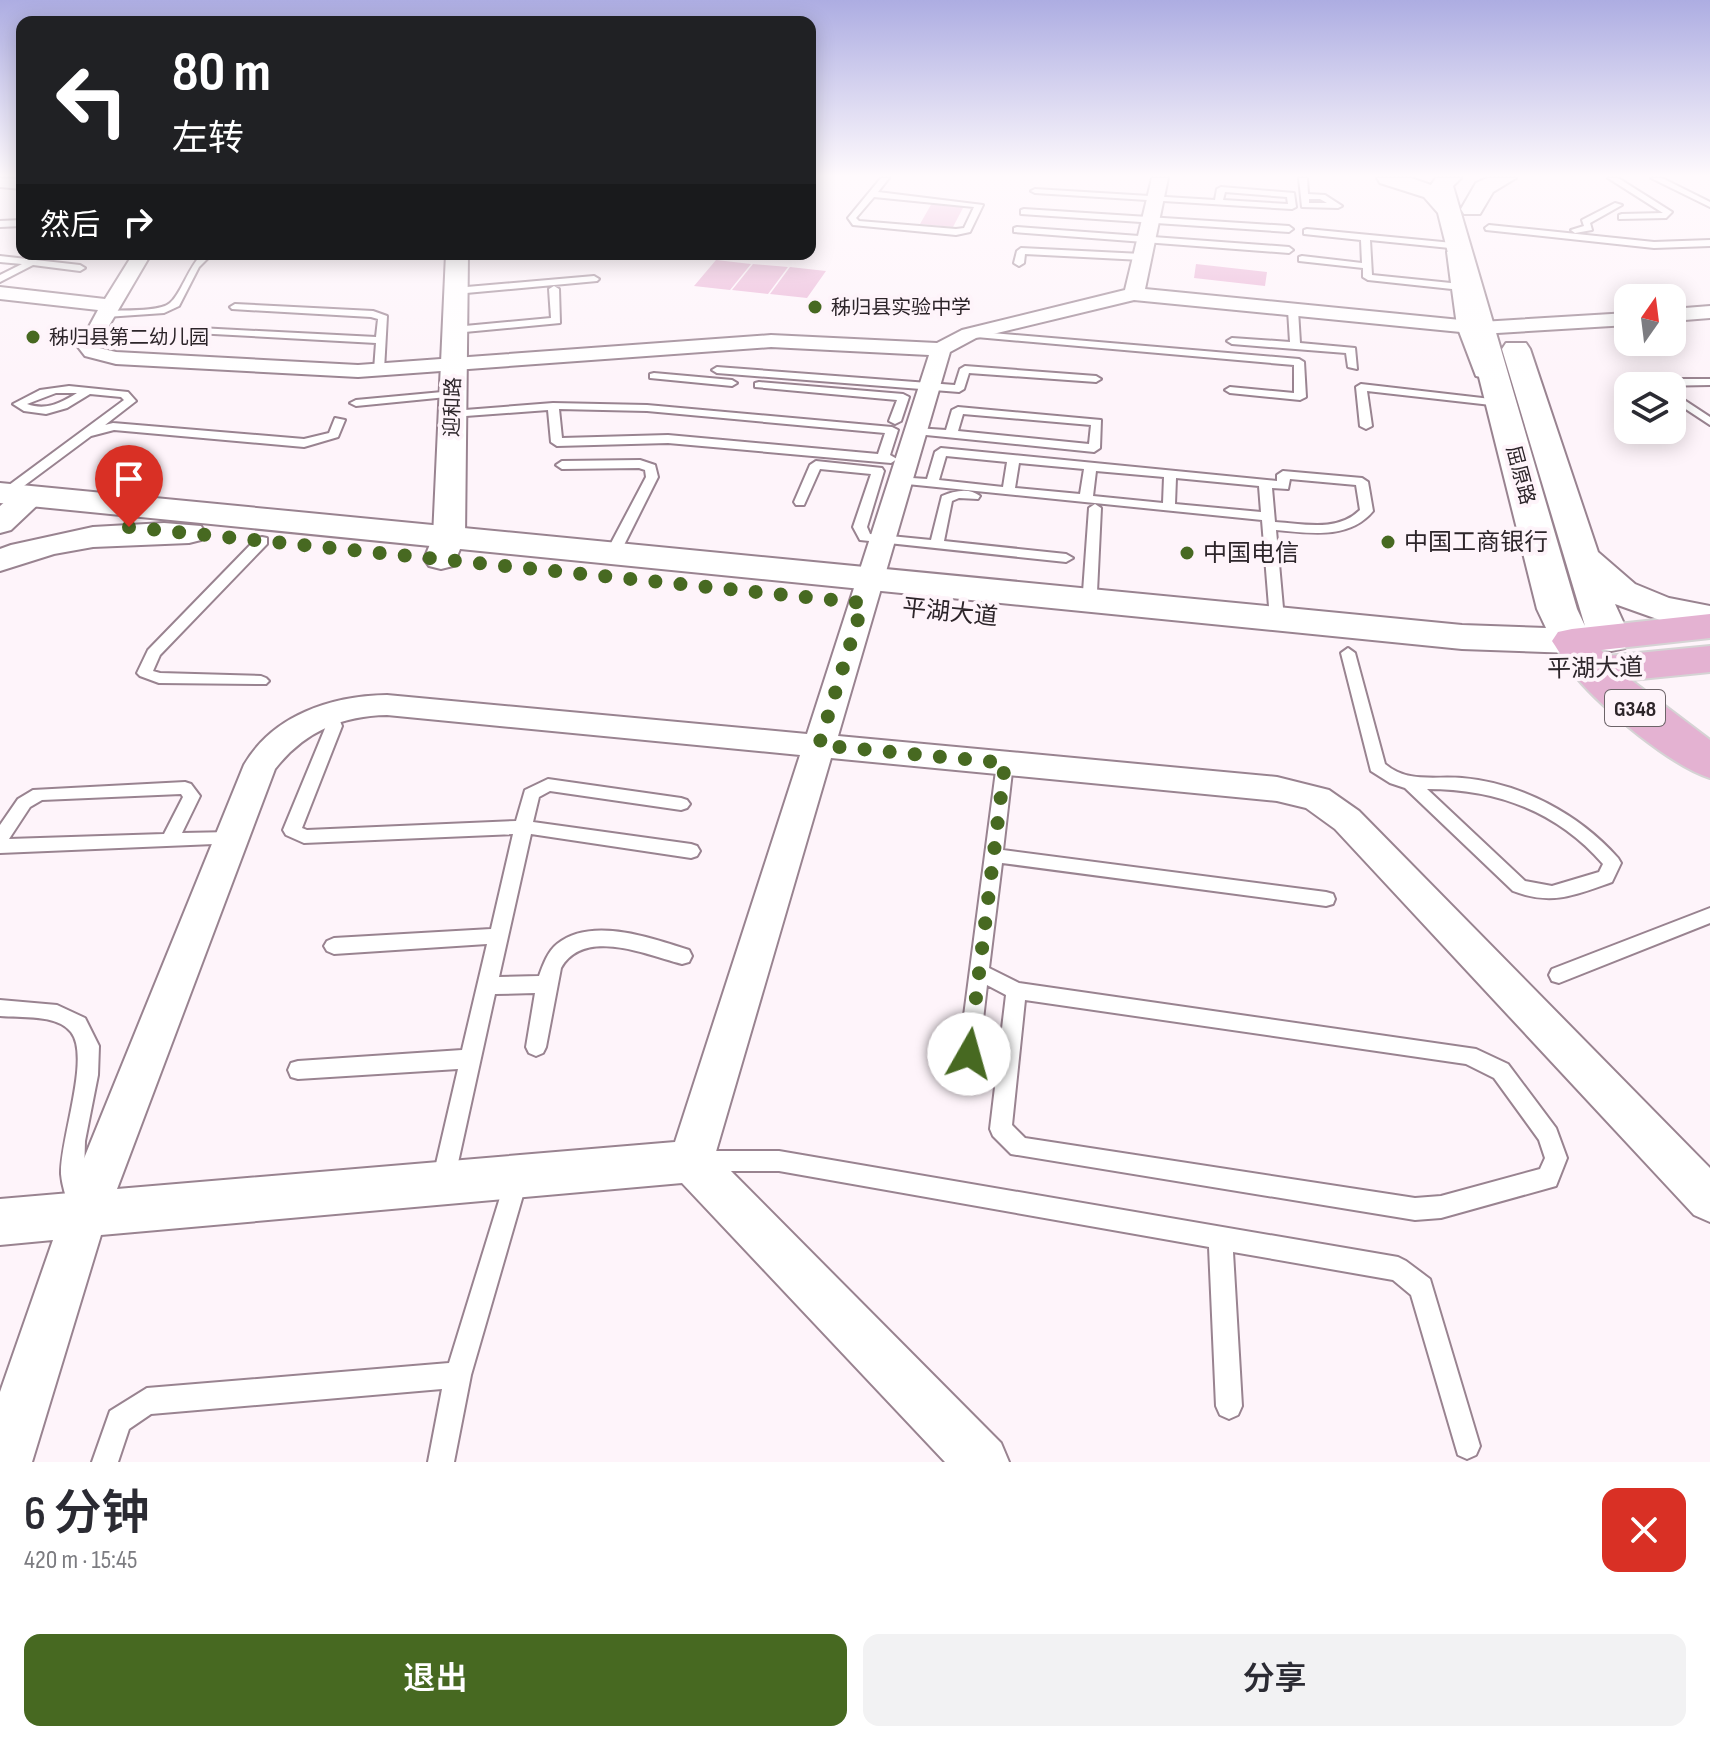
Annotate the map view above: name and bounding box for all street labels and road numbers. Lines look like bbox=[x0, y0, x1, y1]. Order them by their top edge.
street label: 迎和路 bbox=[440, 377, 466, 437]
street label: 屈原路 bbox=[1501, 443, 1539, 507]
street label: 平湖大道 bbox=[901, 593, 999, 632]
street label: 平湖大道 bbox=[1547, 653, 1643, 684]
road number: G348 bbox=[1605, 690, 1665, 726]

